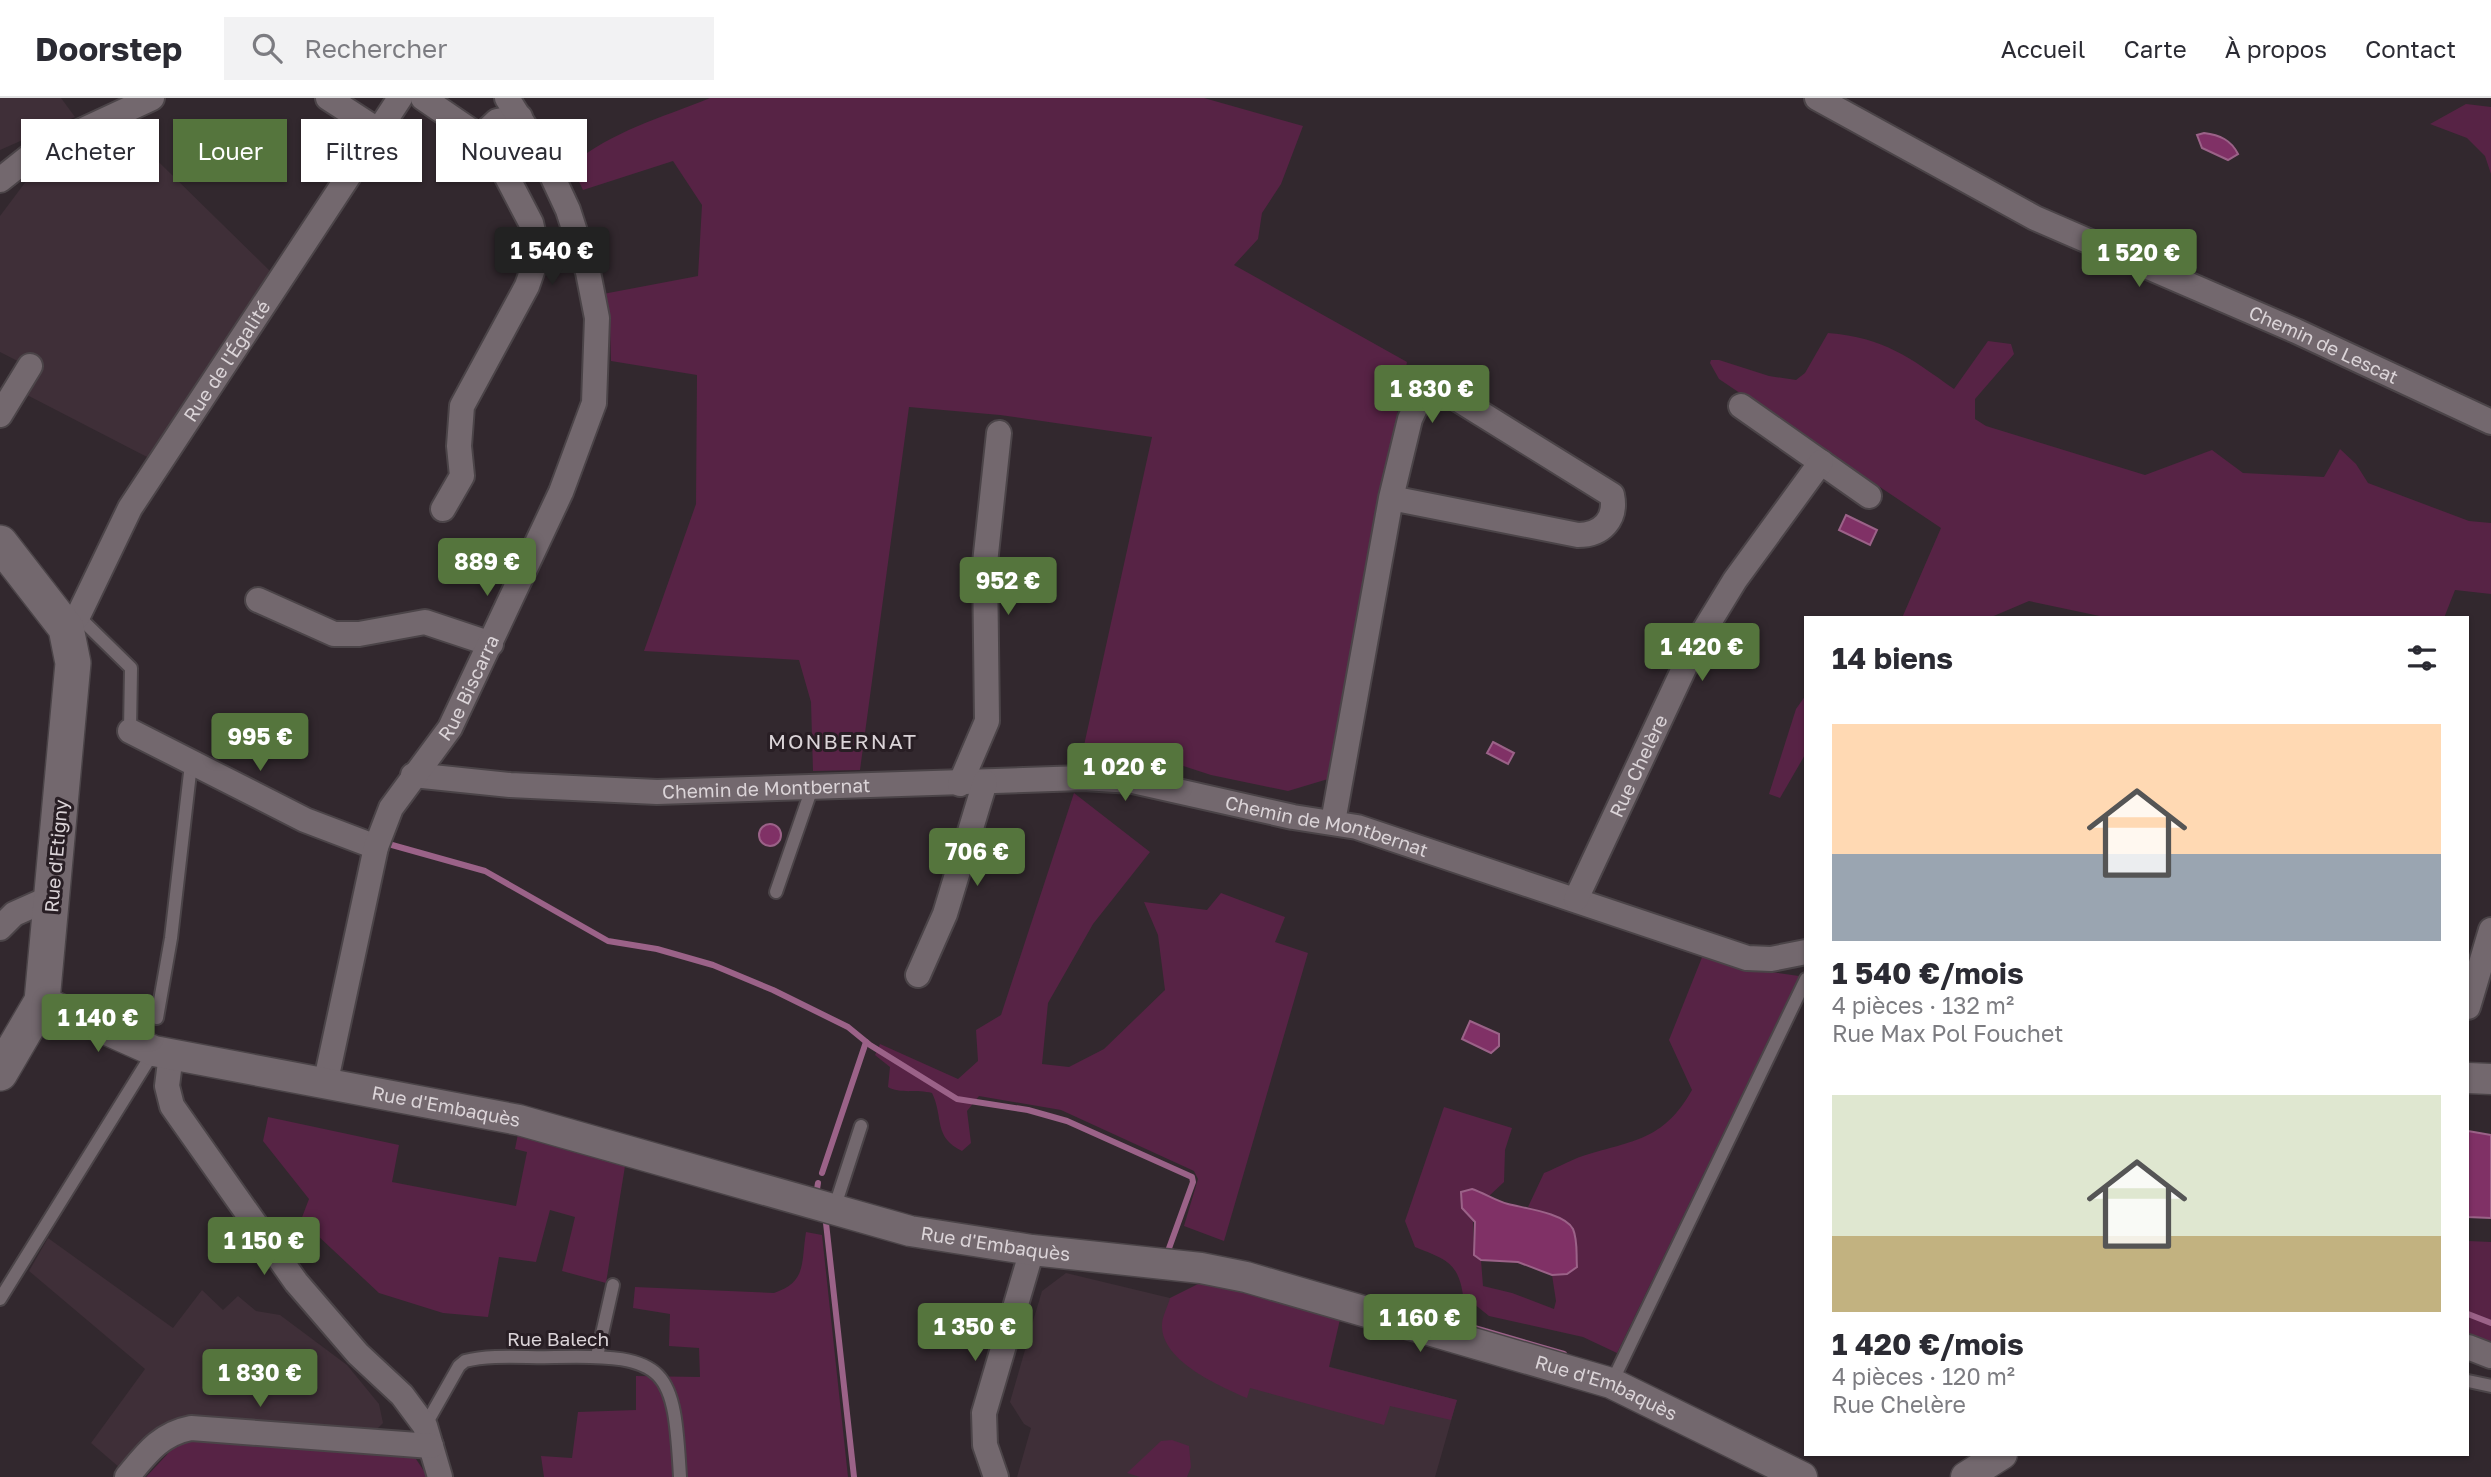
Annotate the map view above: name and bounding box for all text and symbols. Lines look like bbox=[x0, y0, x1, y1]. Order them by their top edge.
search box bbox=[224, 17, 714, 80]
text: Doorstep bbox=[35, 29, 182, 68]
icon: search bbox=[248, 29, 286, 67]
text: Rechercher bbox=[304, 33, 447, 64]
text: Accueil bbox=[2001, 34, 2085, 63]
text: Carte bbox=[2123, 34, 2187, 63]
text: À propos bbox=[2225, 34, 2327, 63]
text: Contact bbox=[2365, 34, 2456, 63]
chip: Acheter bbox=[21, 119, 159, 182]
chip: Louer bbox=[173, 119, 287, 182]
chip: Filtres bbox=[301, 119, 422, 182]
chip: Nouveau bbox=[436, 119, 587, 182]
pin: 1 540 € bbox=[487, 228, 617, 287]
pin: 1 520 € bbox=[2074, 230, 2204, 289]
text: 1 540 € bbox=[511, 236, 593, 264]
text: 1 520 € bbox=[2098, 238, 2180, 266]
street label: Rue de l'Égalité bbox=[178, 296, 275, 426]
street label: Chemin de Lescat bbox=[2246, 300, 2402, 388]
pin: 1 830 € bbox=[1367, 366, 1497, 425]
text: 1 830 € bbox=[1390, 374, 1474, 402]
pin: 889 € bbox=[438, 538, 536, 598]
text: 889 € bbox=[454, 547, 520, 575]
pin: 952 € bbox=[959, 558, 1057, 617]
text: 952 € bbox=[976, 566, 1040, 594]
pin: 1 420 € bbox=[1637, 624, 1767, 683]
street label: Rue Biscarra bbox=[433, 631, 503, 745]
text: 1 420 € bbox=[1661, 632, 1743, 660]
icon: filters bbox=[2403, 639, 2441, 677]
text: 14 biens bbox=[1832, 640, 1953, 676]
street label: Rue Chelère bbox=[1604, 711, 1672, 821]
pin: 995 € bbox=[211, 714, 309, 773]
text: 995 € bbox=[227, 722, 293, 750]
district label: MONBERNAT bbox=[768, 728, 918, 754]
pin: 1 020 € bbox=[1060, 744, 1190, 803]
text: 1 020 € bbox=[1083, 752, 1167, 780]
icon: home bbox=[2074, 770, 2200, 896]
street label: Chemin de Montbernat bbox=[662, 773, 871, 803]
street label: Chemin de Montbernat bbox=[1223, 790, 1431, 861]
street label: Rue d'Etigny bbox=[39, 798, 72, 914]
pin: 706 € bbox=[928, 828, 1026, 888]
text: 706 € bbox=[945, 837, 1009, 865]
text: 1 540 €/mois bbox=[1832, 955, 2024, 991]
text: 4 pièces · 132 m² bbox=[1832, 991, 2014, 1019]
pin: 1 140 € bbox=[33, 995, 163, 1054]
text: 1 140 € bbox=[58, 1003, 138, 1031]
text: Rue Max Pol Fouchet bbox=[1832, 1019, 2064, 1047]
street label: Rue d'Embaquès bbox=[370, 1080, 523, 1131]
icon: home bbox=[2074, 1141, 2200, 1267]
pin: 1 150 € bbox=[199, 1218, 329, 1277]
street label: Rue d'Embaquès bbox=[919, 1221, 1071, 1265]
text: 1 150 € bbox=[224, 1226, 304, 1254]
pin: 1 160 € bbox=[1355, 1294, 1485, 1354]
text: 1 160 € bbox=[1380, 1303, 1460, 1331]
pin: 1 350 € bbox=[910, 1304, 1040, 1363]
text: 1 350 € bbox=[934, 1312, 1016, 1340]
text: 1 420 €/mois bbox=[1832, 1326, 2024, 1362]
street label: Rue Balech bbox=[507, 1327, 609, 1350]
pin: 1 830 € bbox=[195, 1350, 325, 1409]
street label: Rue d'Embaquès bbox=[1533, 1350, 1681, 1425]
text: 1 830 € bbox=[218, 1358, 302, 1386]
text: 4 pièces · 120 m² bbox=[1832, 1362, 2015, 1390]
text: Rue Chelère bbox=[1832, 1390, 1966, 1418]

